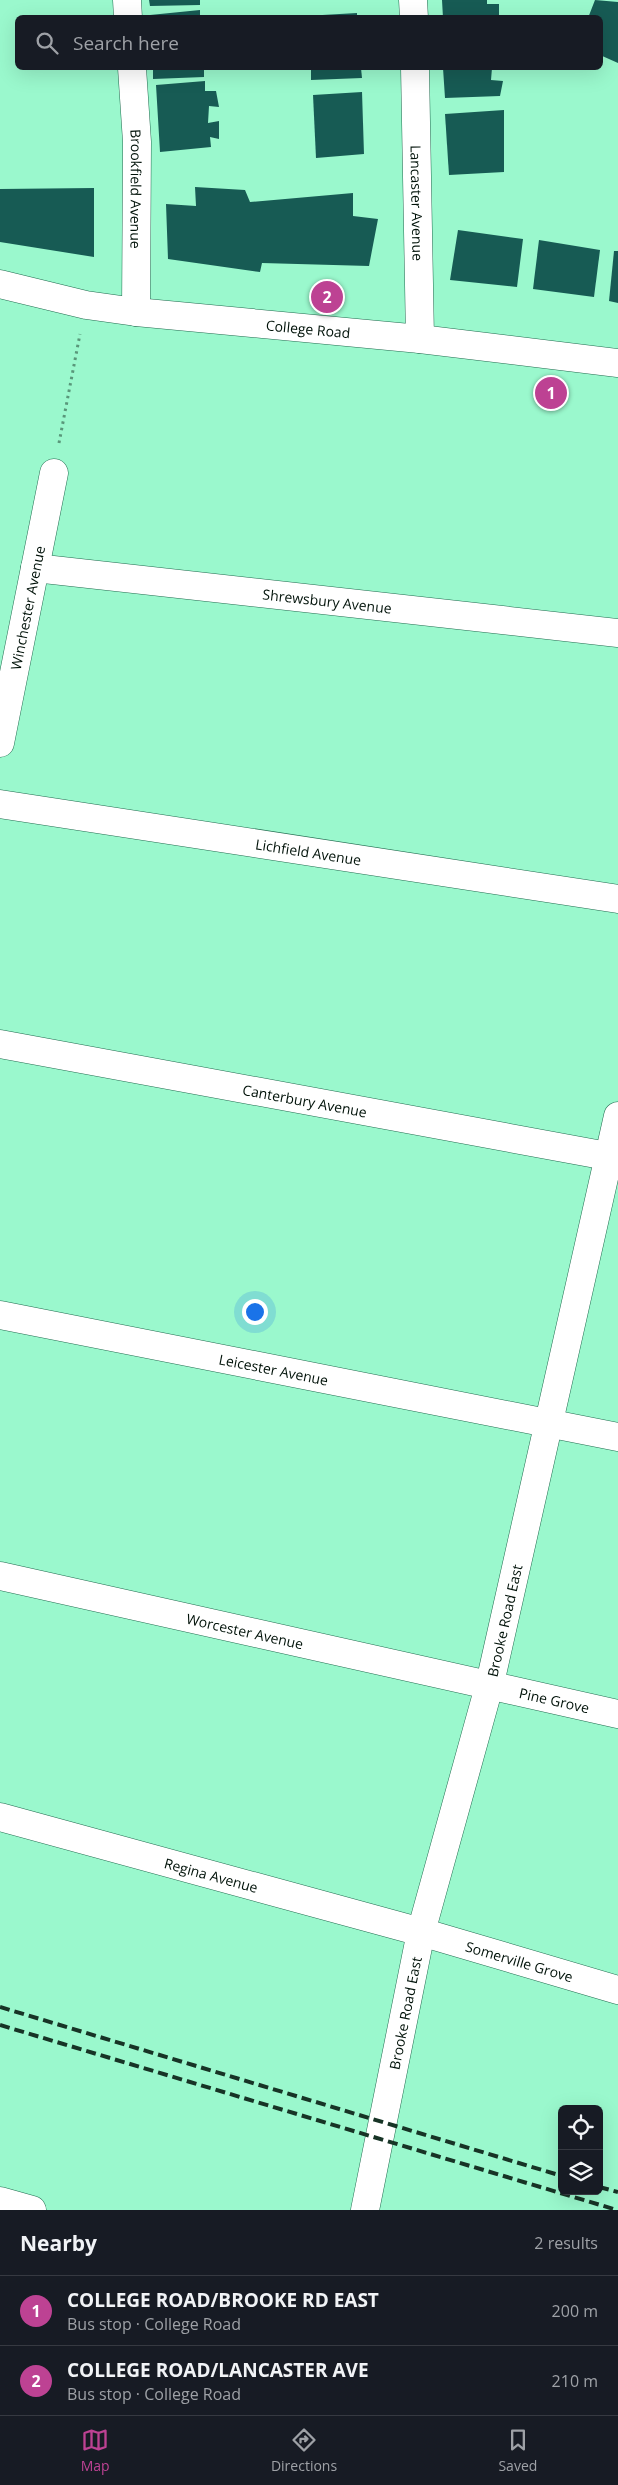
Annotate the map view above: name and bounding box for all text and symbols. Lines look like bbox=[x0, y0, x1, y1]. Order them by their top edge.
search box bbox=[15, 15, 603, 70]
icon: search bbox=[33, 29, 61, 57]
text: Search here bbox=[73, 30, 179, 56]
street label: Brookfield Avenue bbox=[127, 128, 147, 249]
street label: Lancaster Avenue bbox=[407, 145, 428, 261]
pin: 2 bbox=[311, 278, 343, 316]
street label: College Road bbox=[265, 315, 351, 342]
pin: 1 bbox=[535, 374, 567, 412]
street label: Winchester Avenue bbox=[5, 544, 49, 671]
street label: Shrewsbury Avenue bbox=[262, 584, 393, 617]
street label: Lichfield Avenue bbox=[254, 834, 363, 869]
street label: Canterbury Avenue bbox=[241, 1079, 369, 1121]
your location bbox=[242, 1299, 268, 1325]
street label: Leicester Avenue bbox=[217, 1349, 330, 1389]
street label: Brooke Road East bbox=[482, 1562, 526, 1679]
street label: Worcester Avenue bbox=[185, 1608, 305, 1653]
street label: Pine Grove bbox=[517, 1683, 591, 1717]
street label: Regina Avenue bbox=[162, 1853, 260, 1897]
street label: Somerville Grove bbox=[463, 1936, 575, 1986]
street label: Brooke Road East bbox=[384, 1955, 425, 2071]
map controls bbox=[558, 2105, 603, 2195]
button: locate bbox=[558, 2105, 603, 2150]
button: layers bbox=[558, 2150, 603, 2195]
text: Nearby bbox=[20, 2229, 97, 2257]
text: 2 results bbox=[534, 2232, 598, 2254]
text: COLLEGE ROAD/BROOKE RD EAST bbox=[67, 2287, 379, 2313]
text: 1 bbox=[31, 2300, 41, 2322]
text: 200 m bbox=[552, 2300, 598, 2322]
text: Bus stop · College Road bbox=[67, 2313, 241, 2335]
text: COLLEGE ROAD/LANCASTER AVE bbox=[67, 2357, 369, 2383]
text: 2 bbox=[31, 2370, 41, 2392]
text: 210 m bbox=[552, 2370, 598, 2392]
text: Bus stop · College Road bbox=[67, 2383, 241, 2405]
tab: Map bbox=[81, 2426, 110, 2475]
tab: Directions bbox=[271, 2426, 337, 2475]
tab: Saved bbox=[498, 2426, 537, 2475]

